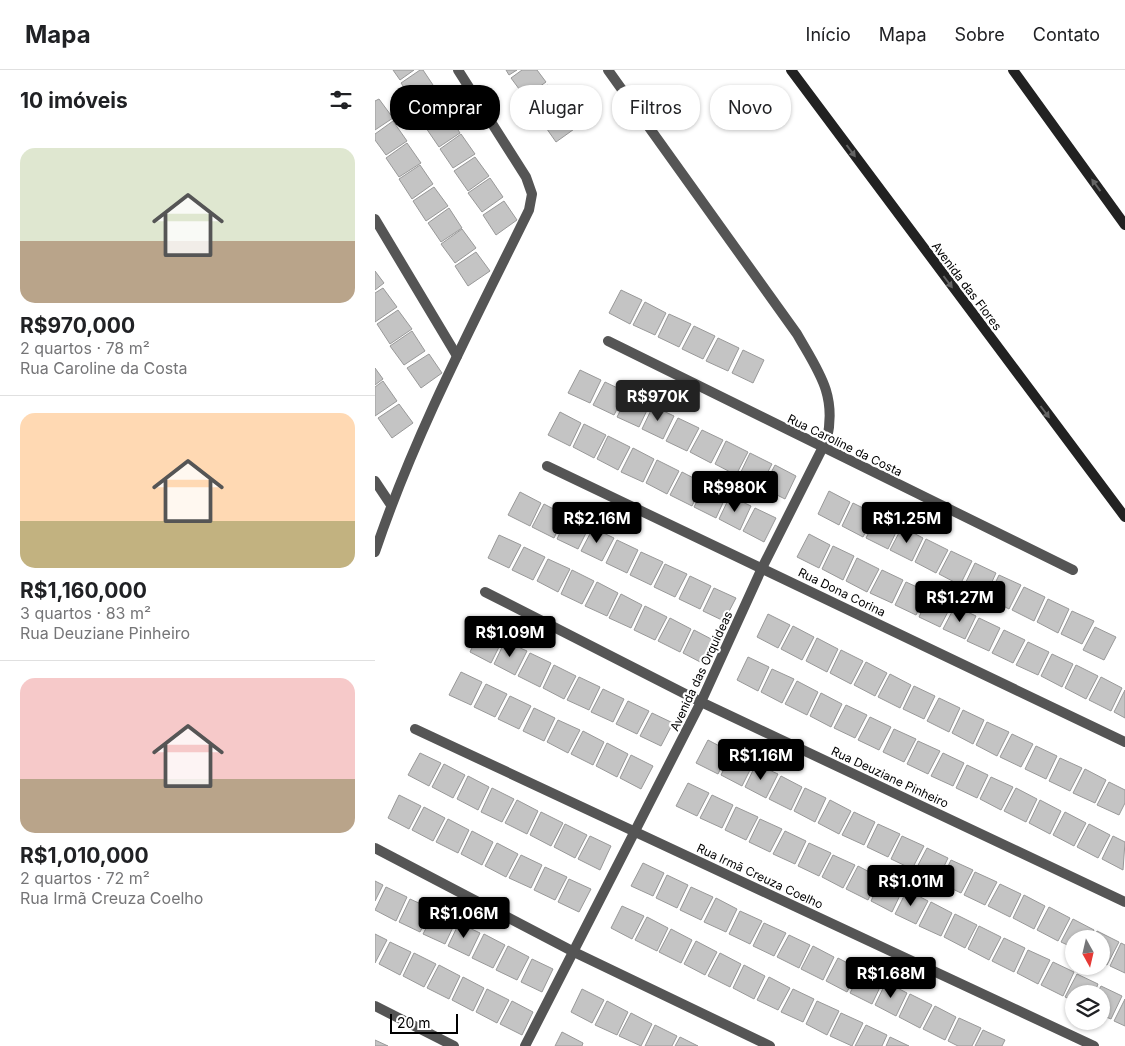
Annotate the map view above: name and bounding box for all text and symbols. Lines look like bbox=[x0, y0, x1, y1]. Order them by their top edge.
text: Mapa bbox=[25, 20, 91, 49]
text: Início bbox=[806, 24, 851, 45]
text: Mapa bbox=[879, 24, 926, 45]
text: Sobre bbox=[954, 24, 1005, 45]
text: Contato bbox=[1033, 24, 1100, 45]
chip: Comprar bbox=[390, 85, 500, 130]
chip: Alugar bbox=[510, 85, 602, 130]
chip: Filtros bbox=[612, 85, 700, 130]
chip: Novo bbox=[710, 85, 791, 130]
icon: filters bbox=[327, 86, 355, 114]
text: 10 imóveis bbox=[20, 88, 128, 113]
one-way arrow bbox=[846, 144, 856, 158]
one-way arrow bbox=[1091, 179, 1102, 192]
icon: home bbox=[143, 180, 233, 270]
street label: Avenida das Flores bbox=[929, 239, 1005, 333]
one-way arrow bbox=[943, 275, 953, 288]
text: R$970,000 bbox=[20, 313, 135, 338]
text: 2 quartos · 78 m² bbox=[20, 338, 150, 358]
text: Rua Caroline da Costa bbox=[20, 358, 188, 378]
pin: R$970K bbox=[617, 380, 699, 422]
text: R$970K bbox=[627, 386, 689, 406]
one-way arrow bbox=[1040, 405, 1051, 418]
street label: Rua Caroline da Costa bbox=[785, 411, 905, 479]
icon: home bbox=[143, 446, 233, 536]
pin: R$980K bbox=[694, 470, 776, 513]
text: R$980K bbox=[703, 477, 767, 497]
pin: R$2.16M bbox=[551, 502, 643, 544]
pin: R$1.25M bbox=[861, 502, 953, 544]
text: R$2.16M bbox=[563, 508, 631, 528]
text: R$1.25M bbox=[873, 508, 941, 528]
street label: Rua Dona Corina bbox=[796, 564, 888, 620]
text: R$1,160,000 bbox=[20, 578, 147, 603]
pin: R$1.27M bbox=[914, 580, 1006, 623]
text: R$1.27M bbox=[926, 587, 994, 607]
text: 3 quartos · 83 m² bbox=[20, 603, 151, 623]
street label: Avenida das Orquideas bbox=[667, 609, 735, 733]
pin: R$1.09M bbox=[464, 616, 556, 658]
text: R$1.09M bbox=[476, 622, 544, 642]
text: Rua Deuziane Pinheiro bbox=[20, 623, 190, 643]
icon: home bbox=[143, 711, 233, 801]
pin: R$1.16M bbox=[715, 738, 807, 781]
street label: Rua Deuziane Pinheiro bbox=[829, 743, 951, 811]
text: R$1.16M bbox=[729, 745, 793, 765]
street label: Rua Irmã Creuza Coelho bbox=[694, 840, 826, 912]
text: R$1,010,000 bbox=[20, 843, 149, 868]
pin: R$1.01M bbox=[865, 864, 957, 907]
text: 2 quartos · 72 m² bbox=[20, 868, 150, 888]
text: R$1.01M bbox=[878, 871, 944, 891]
text: Rua Irmã Creuza Coelho bbox=[20, 888, 203, 908]
pin: R$1.06M bbox=[418, 896, 510, 939]
text: R$1.06M bbox=[430, 903, 498, 923]
north arrow bbox=[1065, 930, 1110, 975]
map controls bbox=[1065, 930, 1110, 1030]
pin: R$1.68M bbox=[845, 956, 937, 999]
text: R$1.68M bbox=[857, 963, 925, 983]
button: layers bbox=[1065, 985, 1110, 1030]
scale bar bbox=[390, 1011, 457, 1034]
text: 20 m bbox=[397, 1014, 431, 1031]

